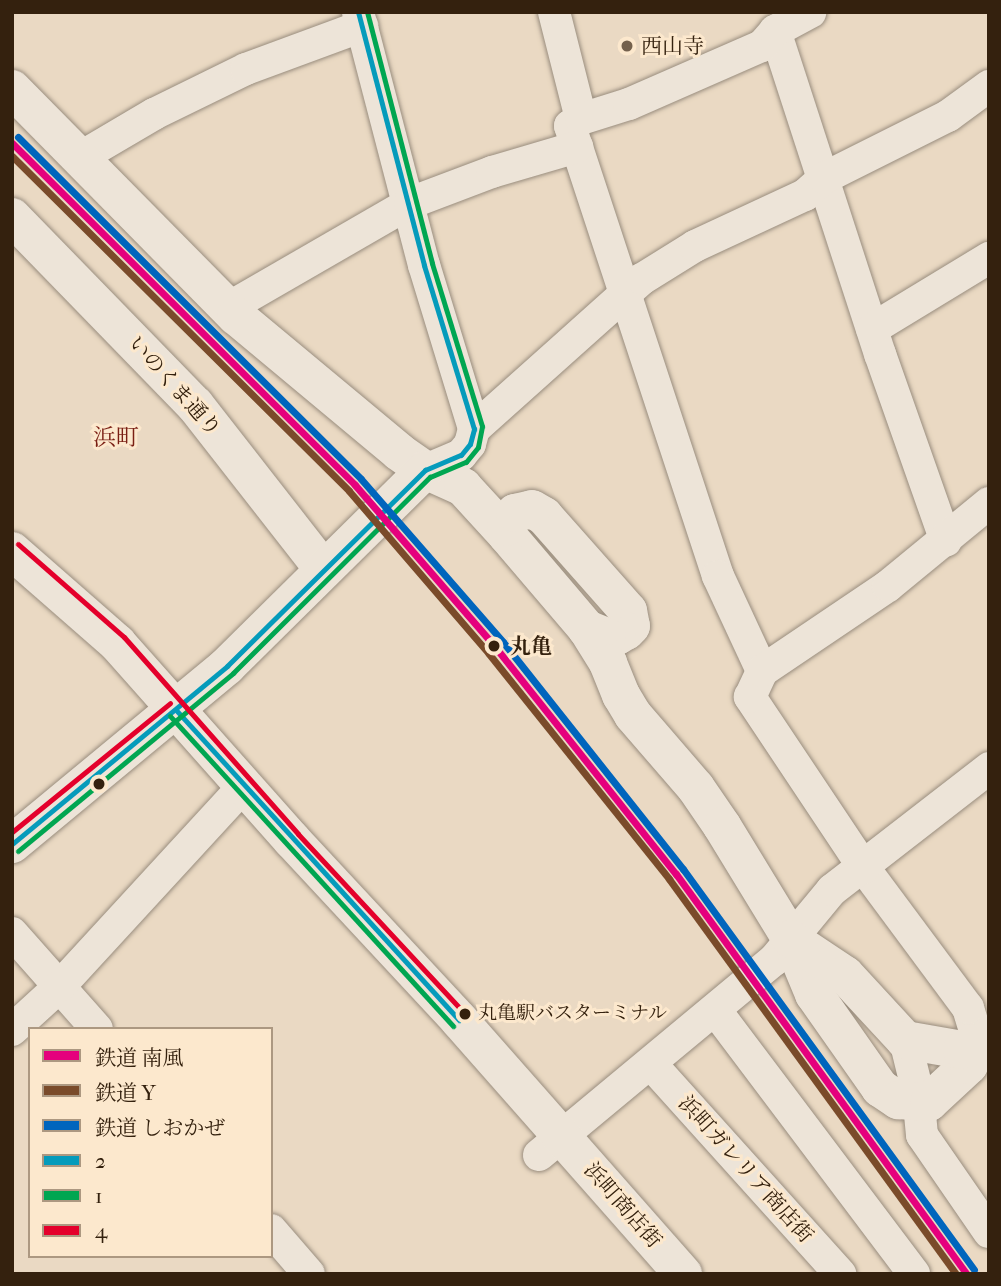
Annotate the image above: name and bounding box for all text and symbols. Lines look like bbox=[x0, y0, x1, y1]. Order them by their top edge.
place label: 西山寺 bbox=[641, 33, 704, 59]
marker: 西山寺 bbox=[619, 38, 635, 54]
street label: いのくま通り bbox=[123, 331, 227, 441]
district label: 浜町 bbox=[93, 424, 139, 452]
place label: 丸亀 bbox=[510, 633, 552, 659]
marker: 丸亀 bbox=[484, 636, 504, 656]
unlabelled marker bbox=[92, 777, 106, 791]
place label: 丸亀駅バスターミナル bbox=[478, 1003, 668, 1025]
marker: 丸亀駅バスターミナル bbox=[458, 1007, 472, 1021]
legend bbox=[28, 1027, 273, 1258]
text: 鉄道 南風 bbox=[95, 1046, 184, 1070]
text: 鉄道 Y bbox=[95, 1081, 156, 1105]
street label: 浜町ガレリア商店街 bbox=[673, 1090, 819, 1248]
text: 鉄道 しおかぜ bbox=[95, 1116, 226, 1140]
text: 2 bbox=[95, 1149, 106, 1173]
street label: 浜町商店街 bbox=[579, 1157, 667, 1253]
text: 1 bbox=[95, 1184, 103, 1208]
text: 4 bbox=[95, 1219, 107, 1243]

